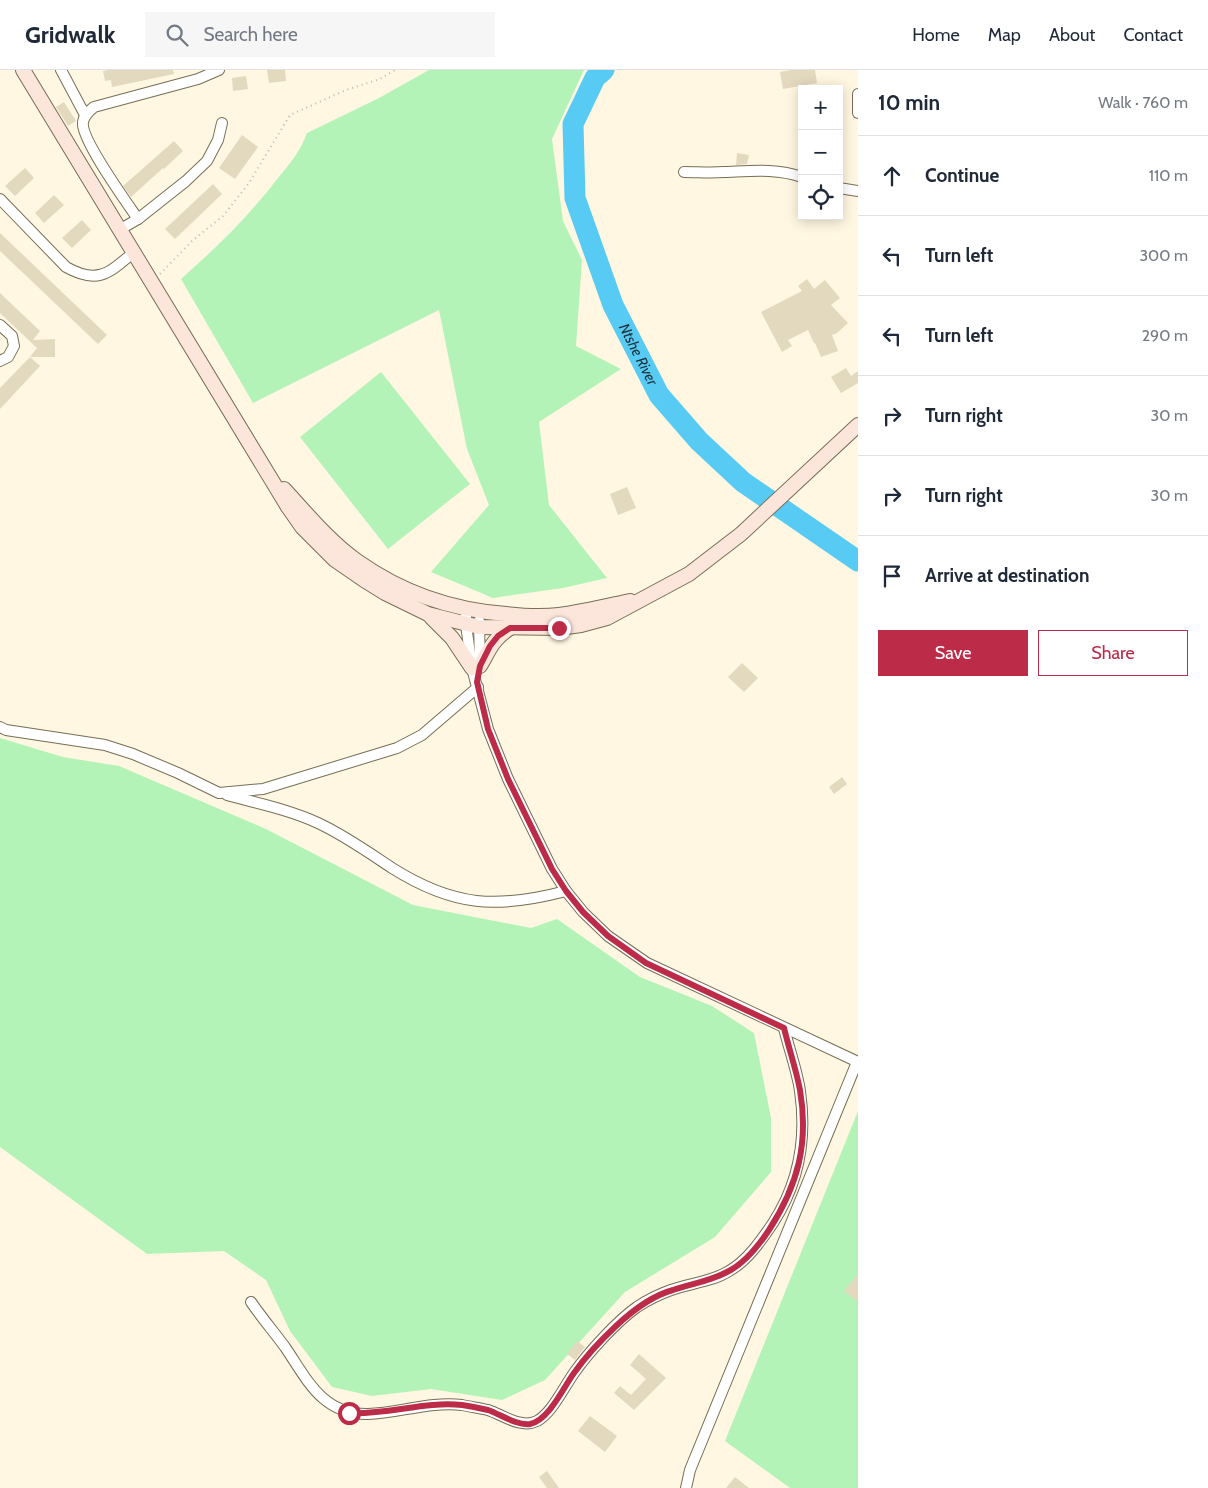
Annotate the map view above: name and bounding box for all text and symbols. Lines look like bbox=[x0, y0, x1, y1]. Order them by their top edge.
search box bbox=[145, 12, 495, 57]
text: Gridwalk bbox=[25, 20, 115, 49]
icon: search bbox=[163, 21, 191, 49]
text: Search here bbox=[203, 23, 298, 46]
text: Home bbox=[912, 24, 960, 46]
text: Map bbox=[988, 24, 1021, 46]
text: About bbox=[1049, 24, 1095, 46]
text: Contact bbox=[1123, 24, 1183, 46]
map controls bbox=[798, 85, 843, 220]
button: + bbox=[798, 85, 843, 130]
text: 10 min bbox=[878, 90, 940, 115]
text: Walk · 760 m bbox=[1098, 93, 1188, 112]
button: − bbox=[798, 130, 843, 175]
icon: ahead bbox=[878, 162, 906, 190]
text: Continue bbox=[925, 164, 999, 187]
text: 110 m bbox=[1149, 166, 1188, 185]
button: locate bbox=[798, 175, 843, 220]
icon: left bbox=[878, 242, 906, 270]
text: Turn left bbox=[925, 244, 993, 267]
text: 300 m bbox=[1139, 246, 1188, 265]
water label: Ntshe River bbox=[615, 320, 662, 390]
icon: left bbox=[878, 322, 906, 350]
text: Turn left bbox=[925, 324, 993, 347]
text: 290 m bbox=[1142, 326, 1188, 345]
icon: right bbox=[878, 402, 906, 430]
text: Turn right bbox=[925, 404, 1003, 427]
text: 30 m bbox=[1151, 406, 1188, 425]
icon: right bbox=[878, 482, 906, 510]
text: Turn right bbox=[925, 484, 1003, 507]
text: 30 m bbox=[1151, 486, 1188, 505]
icon: arrive bbox=[878, 562, 906, 590]
text: Arrive at destination bbox=[925, 564, 1089, 587]
route end bbox=[548, 617, 571, 640]
button: Save bbox=[878, 630, 1028, 676]
button: Share bbox=[1038, 630, 1188, 676]
route start bbox=[338, 1402, 361, 1425]

